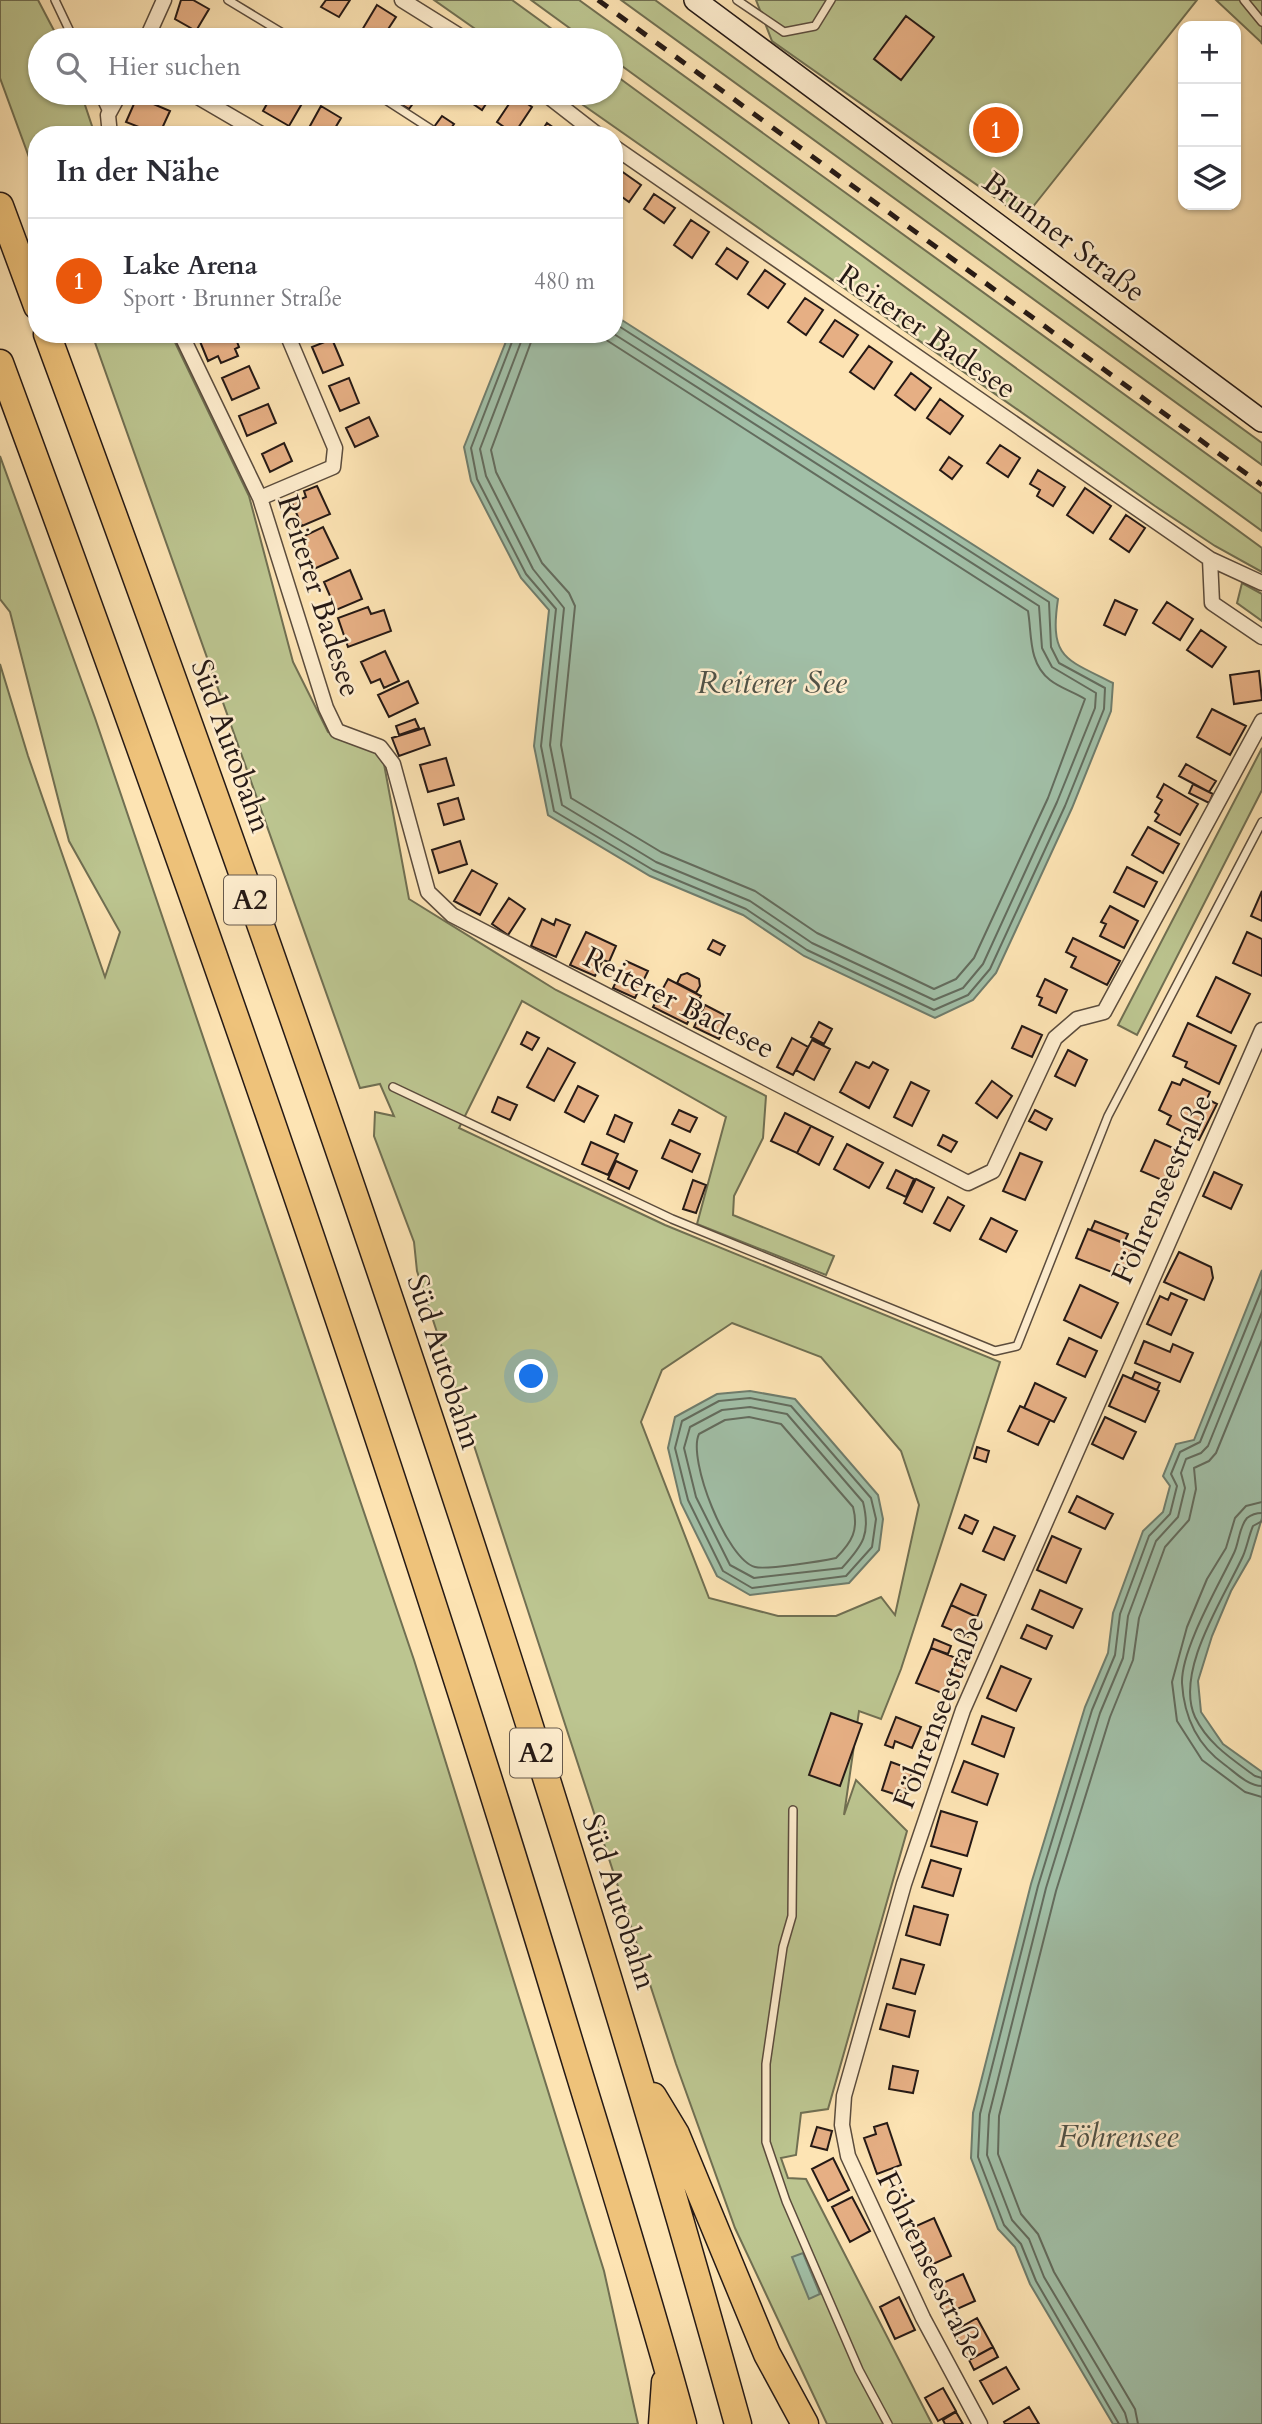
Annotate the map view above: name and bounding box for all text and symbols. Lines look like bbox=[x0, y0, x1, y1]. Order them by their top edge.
map controls bbox=[1178, 21, 1241, 210]
button: + bbox=[1178, 21, 1241, 84]
search box bbox=[28, 28, 623, 105]
icon: search bbox=[52, 48, 90, 86]
text: Hier suchen bbox=[108, 49, 241, 84]
button: − bbox=[1178, 84, 1241, 147]
pin: 1 bbox=[973, 104, 1019, 156]
button: layers bbox=[1178, 147, 1241, 210]
text: In der Nähe bbox=[56, 151, 220, 192]
street label: Brunner Straße bbox=[974, 162, 1154, 312]
text: Lake Arena bbox=[123, 248, 258, 283]
street label: Reiterer Badesee bbox=[829, 255, 1025, 409]
text: 1 bbox=[73, 266, 85, 297]
text: 480 m bbox=[534, 266, 595, 297]
text: Sport · Brunner Straße bbox=[123, 283, 342, 314]
street label: Reiterer Badesee bbox=[267, 490, 371, 702]
street label: Süd Autobahn bbox=[181, 654, 281, 838]
water label: Reiterer See bbox=[697, 661, 848, 705]
road number: A2 bbox=[224, 876, 276, 925]
street label: Reiterer Badesee bbox=[576, 937, 782, 1069]
street label: Föhrenseestraße bbox=[1102, 1088, 1222, 1290]
street label: Süd Autobahn bbox=[396, 1269, 492, 1455]
your location bbox=[514, 1359, 548, 1393]
street label: Föhrenseestraße bbox=[883, 1610, 995, 1814]
road number: A2 bbox=[510, 1728, 562, 1778]
street label: Süd Autobahn bbox=[571, 1809, 667, 1995]
water label: Föhrensee bbox=[1058, 2115, 1179, 2159]
street label: Föhrenseestraße bbox=[867, 2165, 993, 2365]

